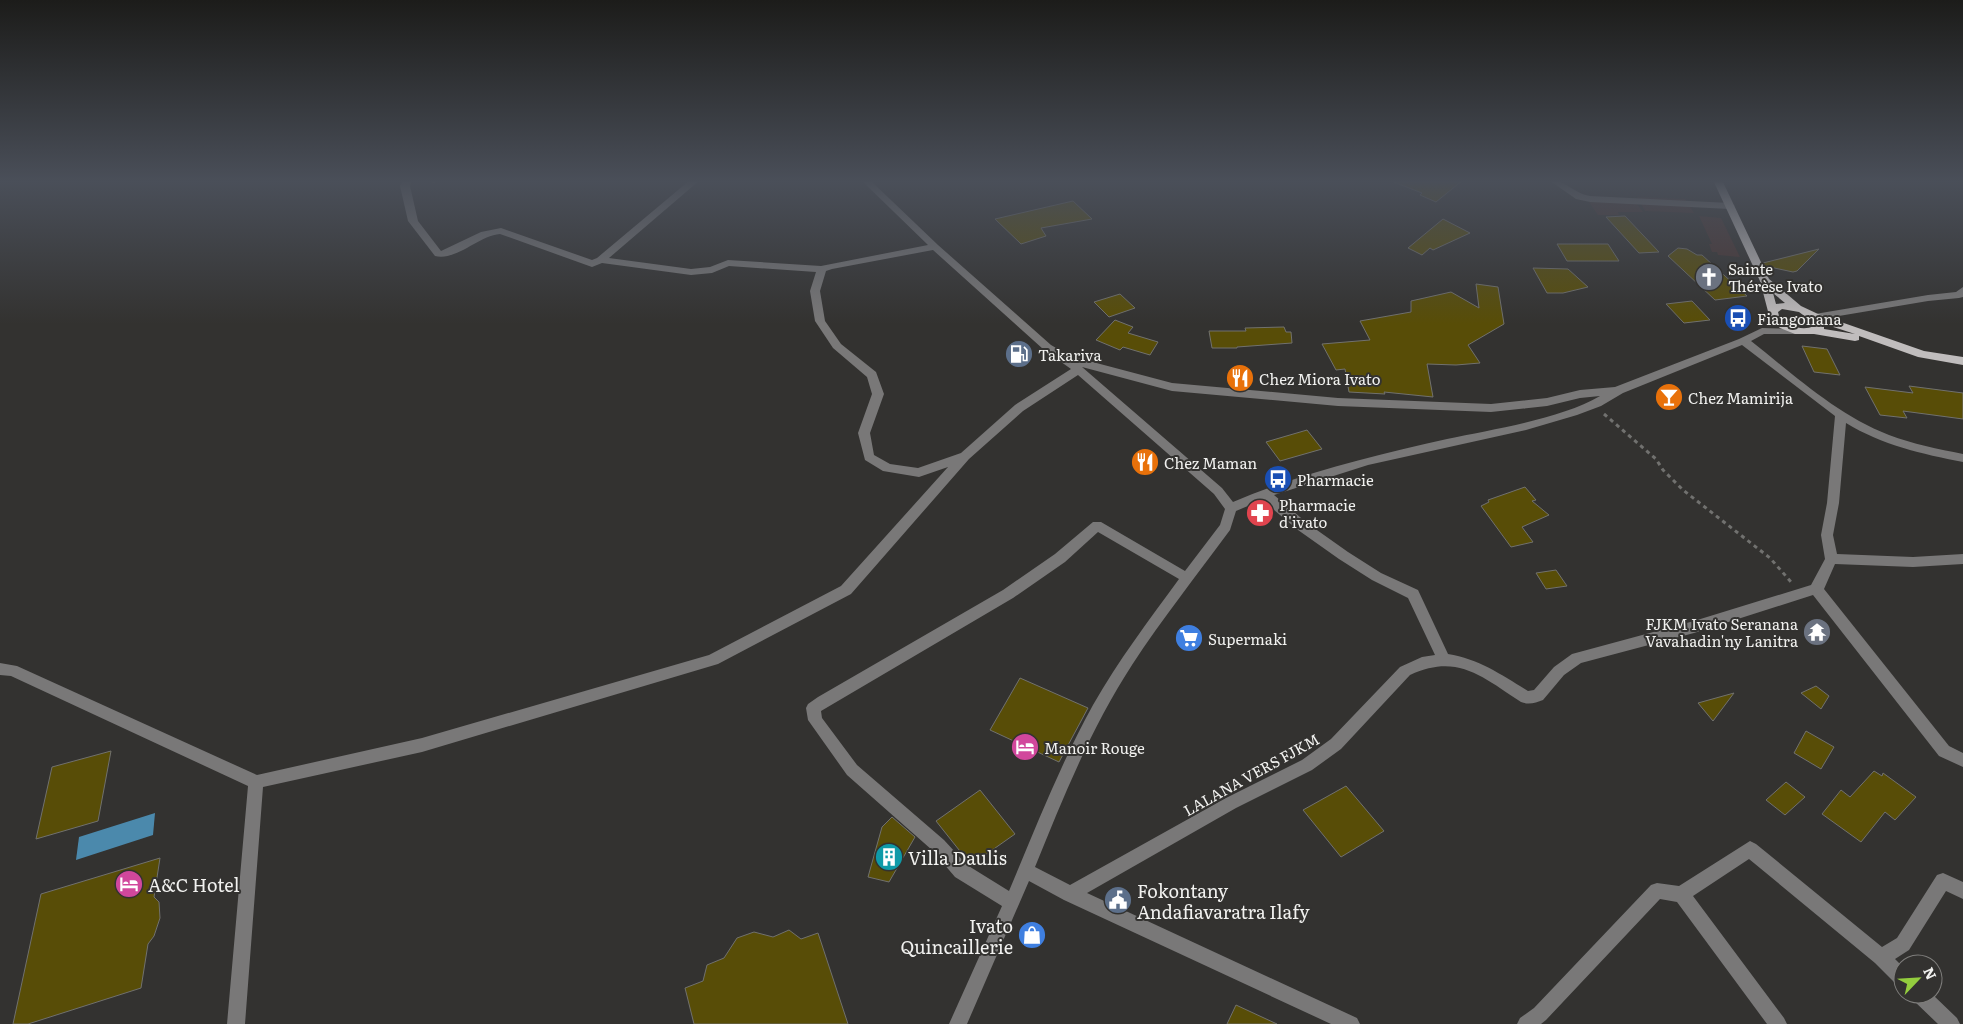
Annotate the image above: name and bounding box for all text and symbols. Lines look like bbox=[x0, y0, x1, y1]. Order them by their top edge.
place label: Sainte Thérèse Ivato bbox=[1728, 257, 1823, 297]
church icon: Sainte Thérèse Ivato bbox=[1694, 262, 1724, 292]
bus stop icon: Fiangonana bbox=[1723, 303, 1753, 333]
place label: Fiangonana bbox=[1757, 307, 1843, 330]
fuel station icon: Takariva bbox=[1004, 339, 1034, 369]
place label: Takariva bbox=[1038, 343, 1102, 366]
restaurant icon: Chez Miora Ivato bbox=[1225, 363, 1255, 393]
place label: Chez Miora Ivato bbox=[1259, 367, 1381, 390]
bar icon: Chez Mamirija bbox=[1654, 382, 1684, 412]
place label: Chez Mamirija bbox=[1688, 386, 1794, 409]
restaurant icon: Chez Maman bbox=[1130, 447, 1160, 477]
place label: Chez Maman bbox=[1164, 451, 1257, 474]
bus stop icon: Pharmacie bbox=[1263, 464, 1293, 494]
place label: Pharmacie bbox=[1297, 468, 1374, 491]
place label: Pharmacie d'ivato bbox=[1279, 493, 1356, 533]
pharmacy icon: Pharmacie d'ivato bbox=[1245, 498, 1275, 528]
place label: FJKM Ivato Seranana Vavahadin'ny Lanitra bbox=[1645, 612, 1799, 652]
temple icon: FJKM Ivato Seranana Vavahadin'ny Lanitra bbox=[1802, 617, 1832, 647]
supermarket icon: Supermaki bbox=[1174, 623, 1204, 653]
place label: Supermaki bbox=[1208, 627, 1287, 650]
street label: LALANA VERS FJKM bbox=[1179, 727, 1323, 821]
hotel icon: Manoir Rouge bbox=[1010, 732, 1040, 762]
place label: Manoir Rouge bbox=[1044, 736, 1145, 759]
building icon: Villa Daulis bbox=[874, 842, 904, 872]
place label: Villa Daulis bbox=[908, 844, 1007, 871]
hotel icon: A&C Hotel bbox=[114, 869, 144, 899]
place label: A&C Hotel bbox=[148, 871, 239, 898]
place label: Fokontany Andafiavaratra Ilafy bbox=[1137, 877, 1310, 925]
public building icon: Fokontany Andafiavaratra Ilafy bbox=[1103, 885, 1133, 915]
place label: Ivato Quincaillerie bbox=[901, 912, 1013, 960]
shop icon: Ivato Quincaillerie bbox=[1017, 920, 1047, 950]
north arrow bbox=[1893, 954, 1943, 1004]
text: N bbox=[1919, 964, 1942, 983]

